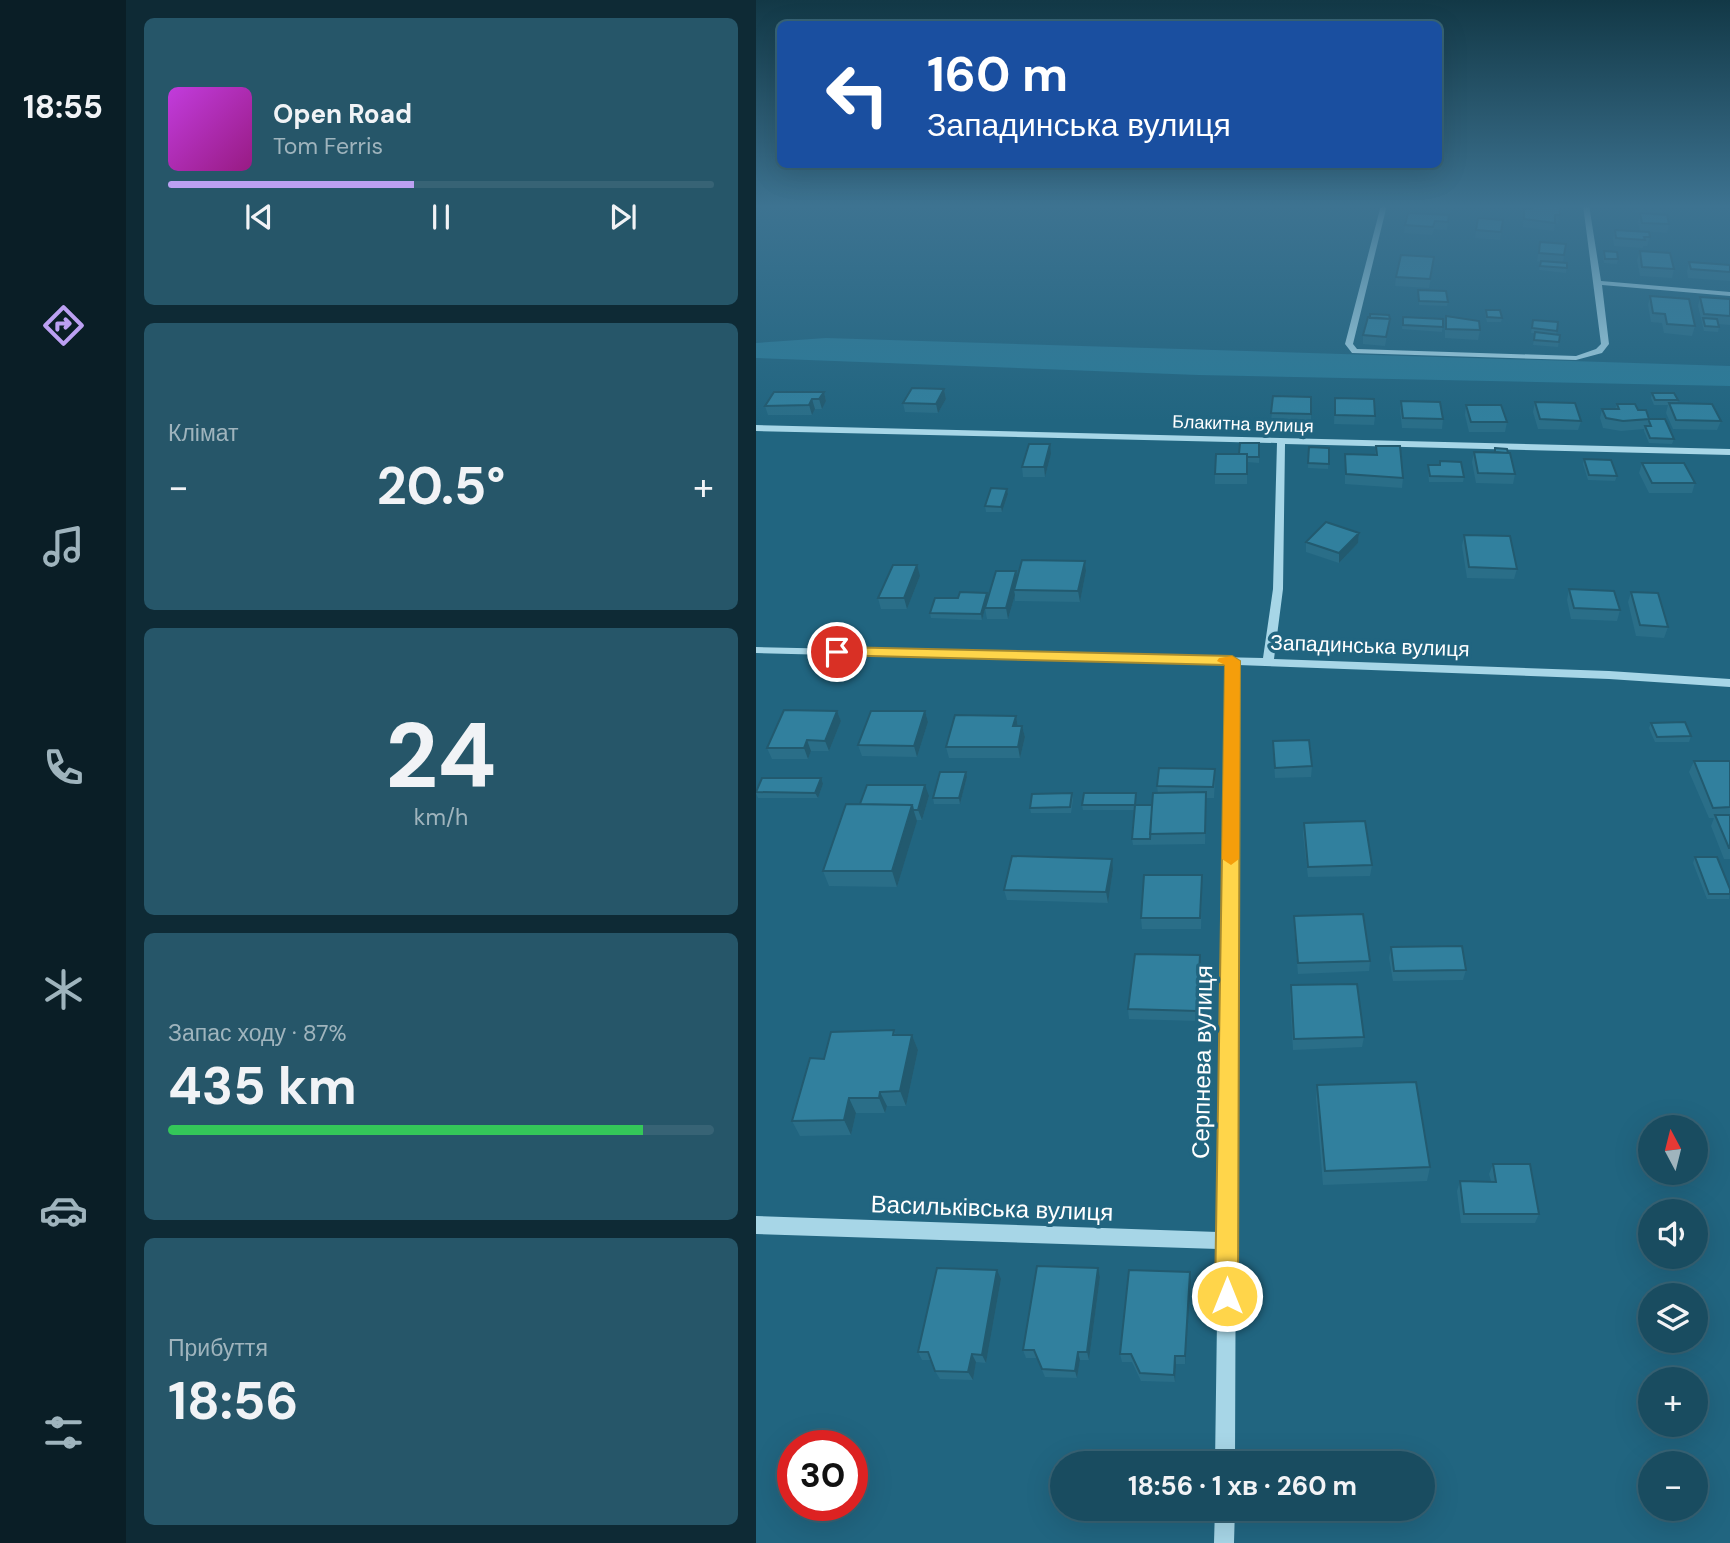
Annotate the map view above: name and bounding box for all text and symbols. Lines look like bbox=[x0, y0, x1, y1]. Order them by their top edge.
text: 160 m bbox=[927, 42, 1068, 106]
icon: left bbox=[812, 49, 903, 140]
text: 18:55 bbox=[23, 86, 103, 128]
text: Open Road bbox=[273, 97, 412, 131]
text: Западинська вулиця bbox=[927, 104, 1231, 146]
text: Tom Ferris bbox=[273, 131, 383, 161]
icon: previous bbox=[240, 198, 278, 236]
icon: pause bbox=[422, 198, 460, 236]
icon: next bbox=[604, 198, 642, 236]
icon: directions bbox=[39, 301, 88, 350]
street label: Блакитна вулиця bbox=[1172, 410, 1314, 438]
text: Клімат bbox=[168, 418, 239, 448]
text: 20.5° bbox=[377, 452, 505, 520]
text: − bbox=[168, 462, 189, 512]
text: + bbox=[693, 462, 714, 512]
icon: music bbox=[39, 522, 88, 571]
pin bbox=[807, 622, 867, 682]
street label: Западинська вулиця bbox=[1270, 629, 1470, 663]
icon: arrive bbox=[818, 633, 856, 671]
text: 24 bbox=[385, 697, 497, 815]
icon: phone bbox=[39, 743, 88, 792]
text: km/h bbox=[414, 802, 468, 832]
icon: climate bbox=[39, 965, 88, 1014]
street label: Серпнева вулиця bbox=[1185, 965, 1219, 1159]
text: Запас ходу · 87% bbox=[168, 1018, 347, 1048]
text: 435 km bbox=[168, 1052, 357, 1120]
north arrow bbox=[1638, 1115, 1708, 1185]
map controls bbox=[1638, 1115, 1708, 1521]
icon: car bbox=[39, 1186, 88, 1235]
street label: Васильківська вулиця bbox=[870, 1188, 1114, 1228]
button: sound bbox=[1638, 1199, 1708, 1269]
position arrow bbox=[1190, 1259, 1264, 1333]
button: layers bbox=[1638, 1283, 1708, 1353]
text: Прибуття bbox=[168, 1333, 268, 1363]
text: 18:56 bbox=[168, 1367, 298, 1435]
button: + bbox=[1638, 1367, 1708, 1437]
icon: filters bbox=[39, 1408, 88, 1457]
speed limit sign: 30 bbox=[777, 1430, 868, 1521]
button: − bbox=[1638, 1451, 1708, 1521]
text: 18:56 · 1 хв · 260 m bbox=[1128, 1469, 1357, 1503]

